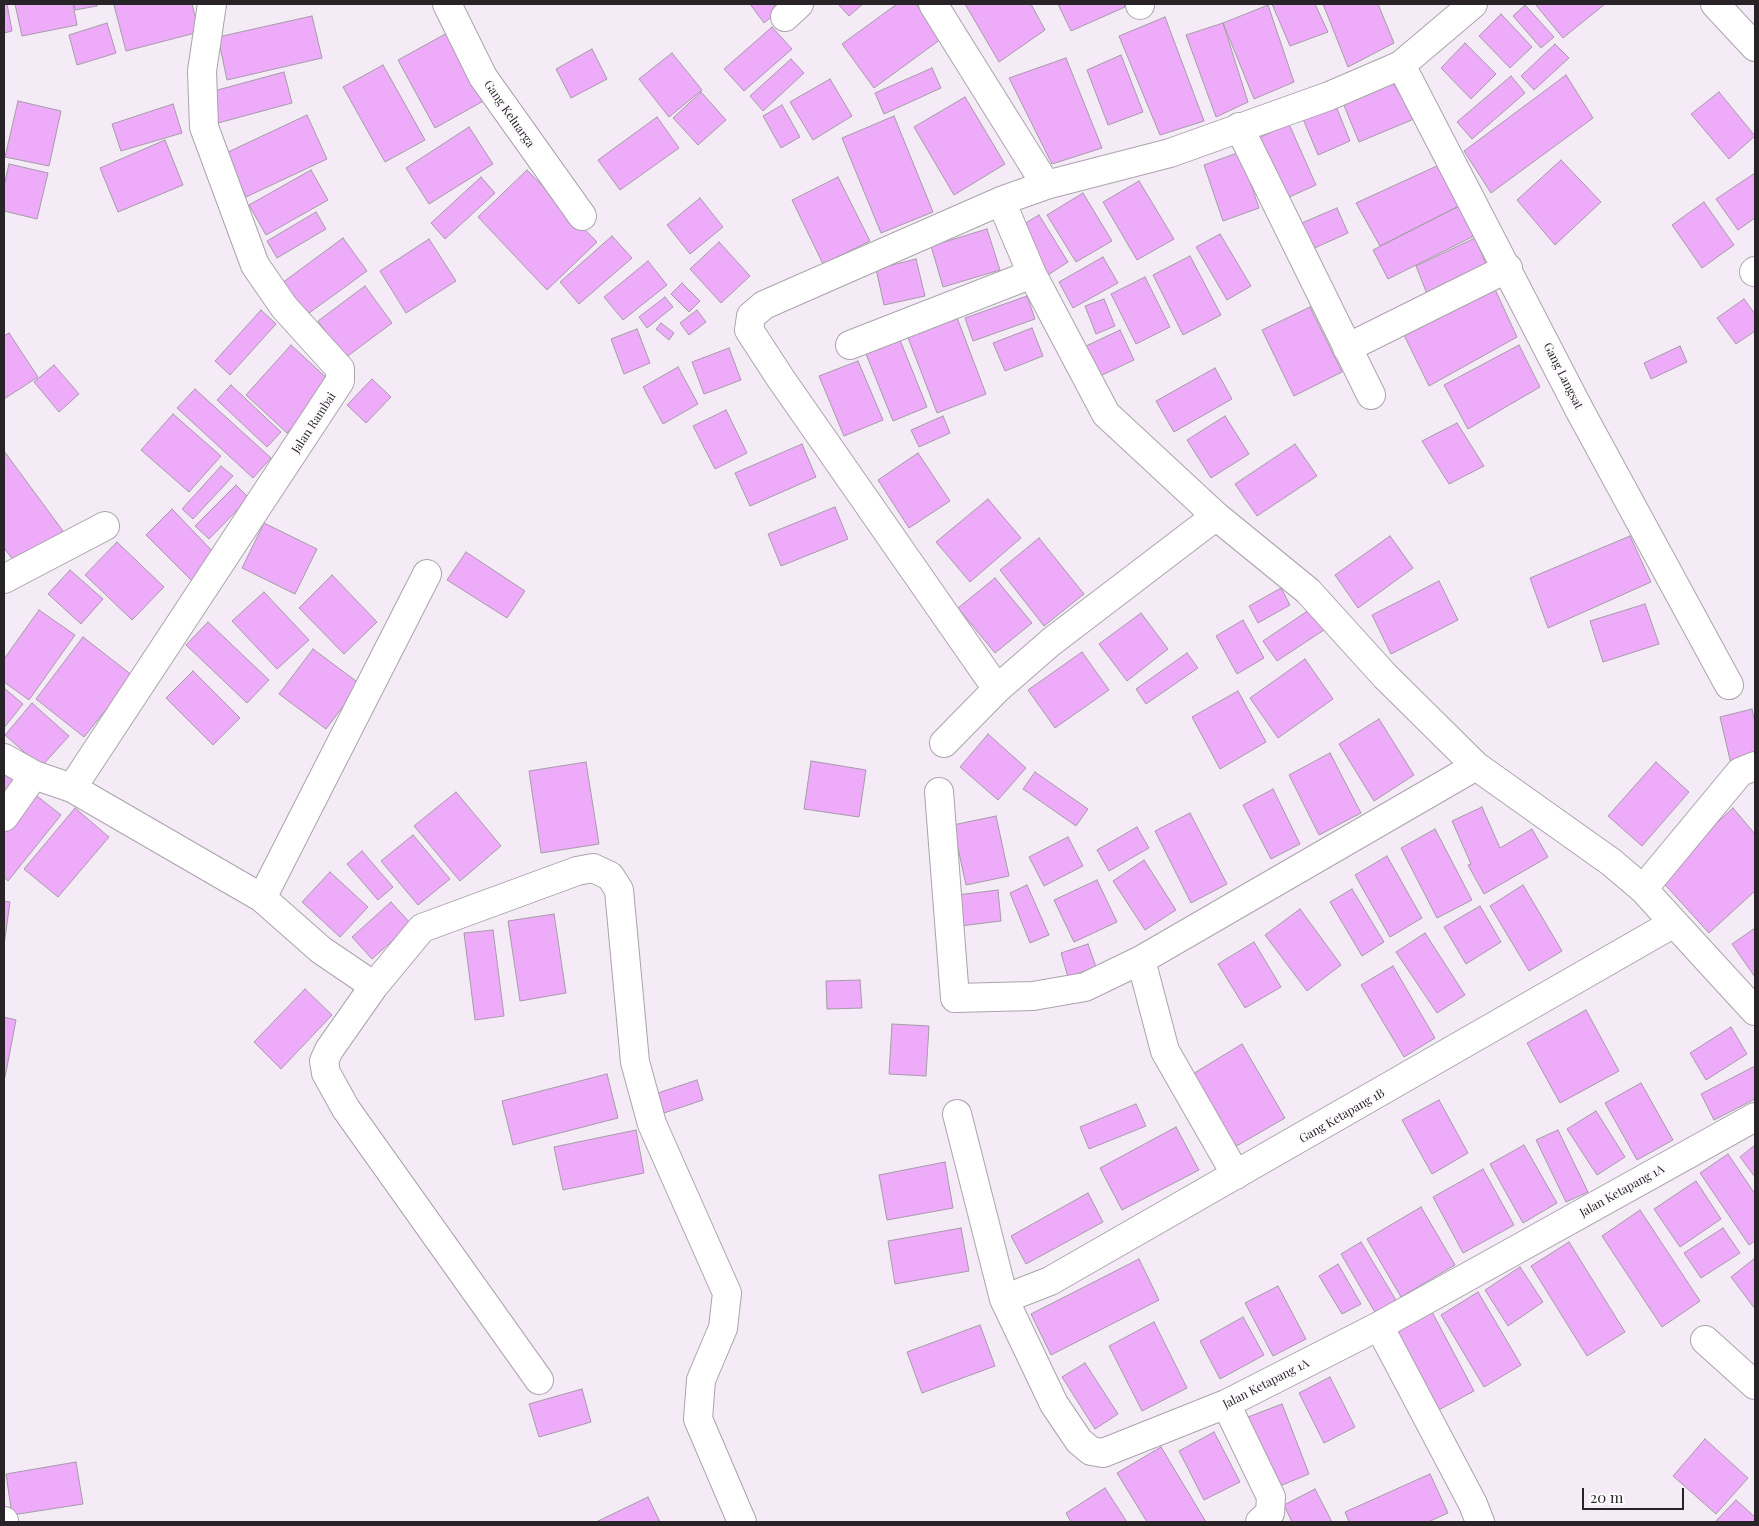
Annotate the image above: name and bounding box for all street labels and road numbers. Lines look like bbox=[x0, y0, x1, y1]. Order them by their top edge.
street label: Gang Keluarga bbox=[481, 78, 537, 150]
street label: Gang Langsat bbox=[1540, 340, 1586, 412]
street label: Jalan Rambai bbox=[289, 390, 339, 456]
street label: Gang Ketapang 1B bbox=[1297, 1086, 1387, 1146]
street label: Jalan Ketapang 1A bbox=[1577, 1162, 1667, 1220]
street label: Jalan Ketapang 1A bbox=[1221, 1356, 1311, 1412]

